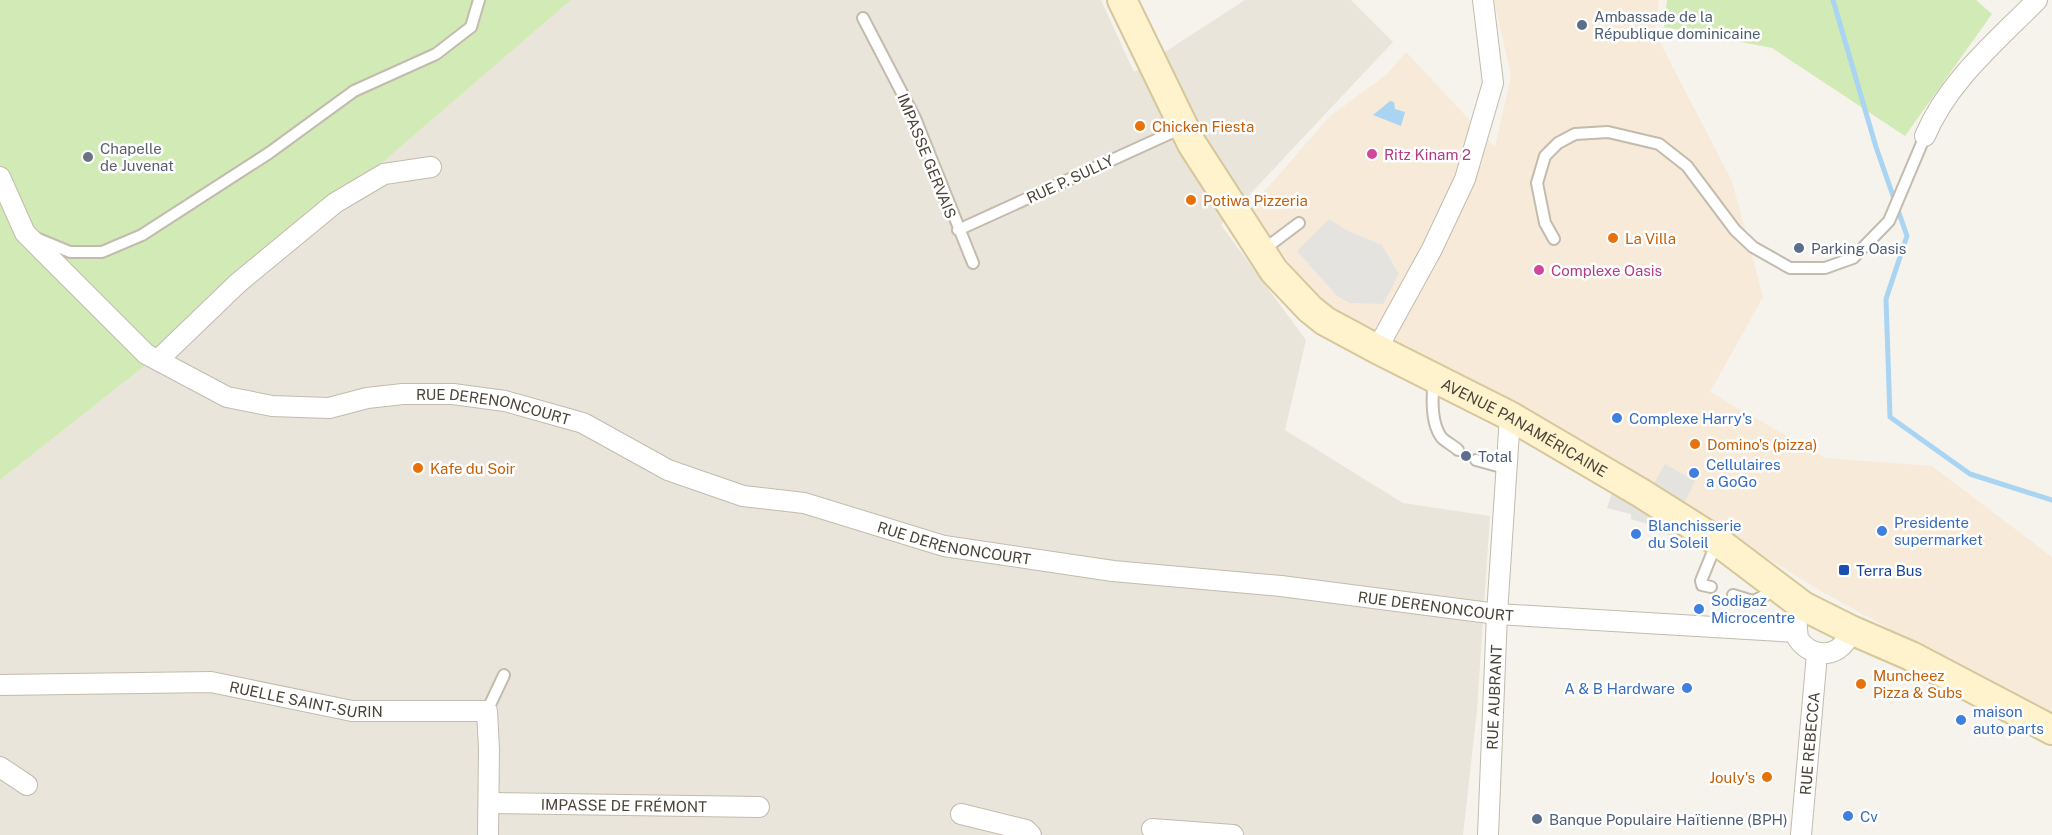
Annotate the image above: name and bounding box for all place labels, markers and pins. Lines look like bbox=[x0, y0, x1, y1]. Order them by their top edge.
place label: Ambassade de la République dominicaine bbox=[1594, 8, 1761, 42]
marker: Ambassade de la République dominicaine bbox=[1575, 18, 1589, 32]
place label: Chicken Fiesta bbox=[1152, 118, 1254, 135]
marker: Chicken Fiesta bbox=[1133, 119, 1147, 133]
place label: Chapelle de Juvenat bbox=[100, 140, 174, 174]
place label: Ritz Kinam 2 bbox=[1384, 146, 1471, 163]
marker: Ritz Kinam 2 bbox=[1365, 147, 1379, 161]
marker: Chapelle de Juvenat bbox=[81, 150, 95, 164]
place label: Potiwa Pizzeria bbox=[1203, 192, 1308, 209]
marker: Potiwa Pizzeria bbox=[1184, 193, 1198, 207]
place label: La Villa bbox=[1625, 230, 1676, 247]
marker: La Villa bbox=[1606, 231, 1620, 245]
place label: Parking Oasis bbox=[1811, 240, 1906, 257]
marker: Parking Oasis bbox=[1792, 241, 1806, 255]
place label: Complexe Oasis bbox=[1551, 262, 1662, 279]
marker: Complexe Oasis bbox=[1532, 263, 1546, 277]
place label: Complexe Harry's bbox=[1629, 410, 1752, 427]
marker: Complexe Harry's bbox=[1610, 411, 1624, 425]
place label: Domino's (pizza) bbox=[1707, 436, 1817, 453]
marker: Domino's (pizza) bbox=[1688, 437, 1702, 451]
place label: Total bbox=[1478, 448, 1513, 465]
marker: Total bbox=[1459, 449, 1473, 463]
place label: Cellulaires a GoGo bbox=[1706, 456, 1781, 490]
place label: Kafe du Soir bbox=[430, 460, 515, 477]
marker: Kafe du Soir bbox=[411, 461, 425, 475]
marker: Cellulaires a GoGo bbox=[1687, 466, 1701, 480]
place label: Presidente supermarket bbox=[1894, 514, 1983, 548]
place label: Blanchisserie du Soleil bbox=[1648, 517, 1742, 551]
marker: Presidente supermarket bbox=[1875, 524, 1889, 538]
marker: Blanchisserie du Soleil bbox=[1629, 527, 1643, 541]
place label: Terra Bus bbox=[1856, 562, 1922, 579]
marker: Terra Bus bbox=[1837, 563, 1851, 577]
place label: Sodigaz Microcentre bbox=[1711, 592, 1795, 626]
marker: Sodigaz Microcentre bbox=[1692, 602, 1706, 616]
place label: Muncheez Pizza & Subs bbox=[1873, 667, 1962, 701]
marker: Muncheez Pizza & Subs bbox=[1854, 677, 1868, 691]
place label: A & B Hardware bbox=[1564, 680, 1675, 697]
marker: A & B Hardware bbox=[1680, 681, 1694, 695]
place label: maison auto parts bbox=[1973, 703, 2044, 737]
marker: maison auto parts bbox=[1954, 713, 1968, 727]
place label: Jouly's bbox=[1709, 769, 1755, 786]
marker: Jouly's bbox=[1760, 770, 1774, 784]
place label: Cv bbox=[1860, 808, 1878, 825]
marker: Cv bbox=[1841, 809, 1855, 823]
place label: Banque Populaire Haïtienne (BPH) bbox=[1549, 811, 1788, 828]
marker: Banque Populaire Haïtienne (BPH) bbox=[1530, 812, 1544, 826]

